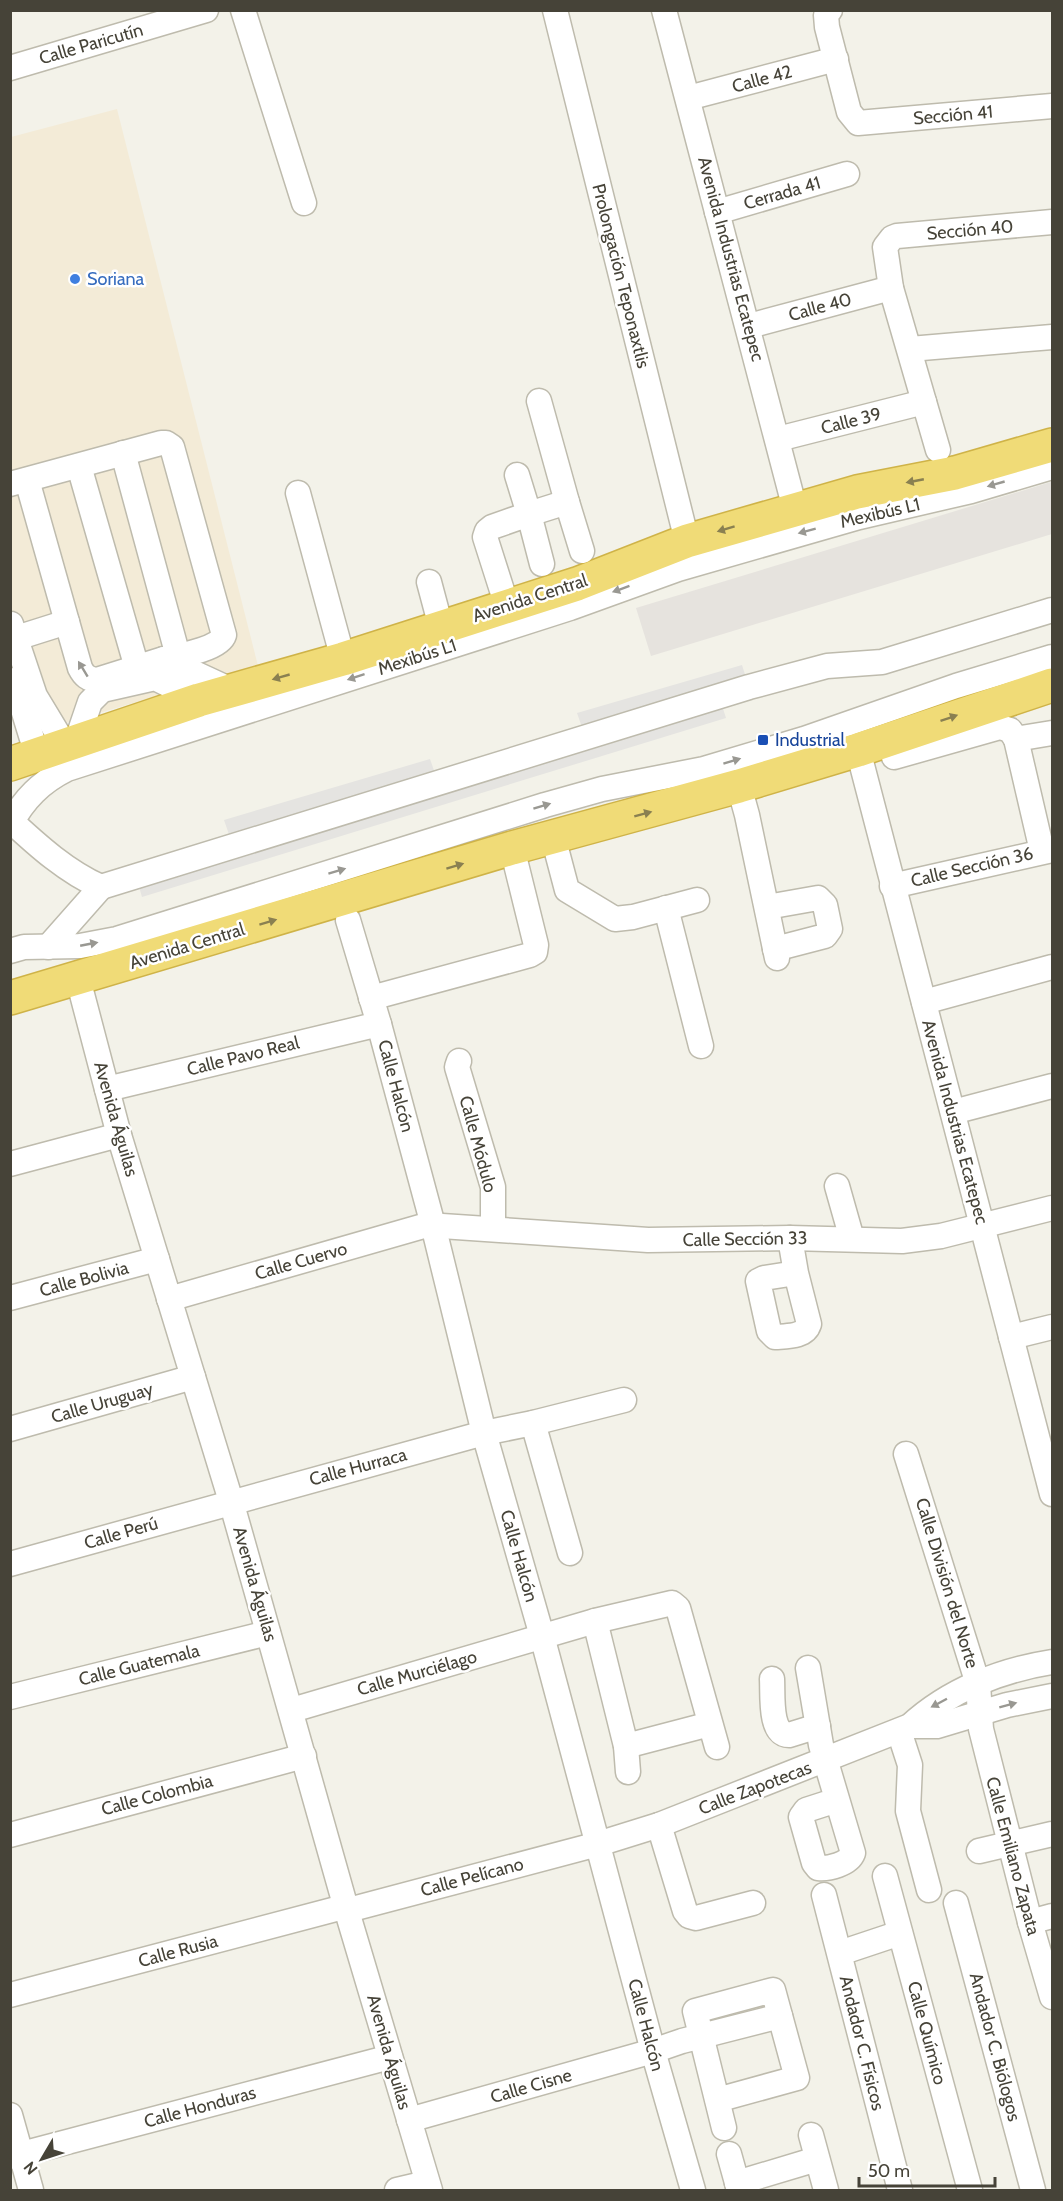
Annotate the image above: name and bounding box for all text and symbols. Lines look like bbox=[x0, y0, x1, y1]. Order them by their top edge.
street label: Calle Paricutín bbox=[36, 19, 146, 69]
street label: Calle 42 bbox=[730, 60, 794, 98]
street label: Sección 41 bbox=[912, 101, 994, 129]
street label: Avenida Industrias Ecatepec bbox=[693, 154, 769, 364]
street label: Cerrada 41 bbox=[741, 172, 823, 214]
street label: Prolongación Teponaxtlis bbox=[587, 181, 655, 371]
street label: Sección 40 bbox=[926, 215, 1014, 245]
place label: Soriana bbox=[87, 268, 145, 290]
marker: Soriana bbox=[68, 272, 82, 286]
street label: Calle 40 bbox=[786, 288, 854, 326]
street label: Calle 39 bbox=[819, 403, 883, 439]
one-way arrow bbox=[905, 477, 924, 487]
one-way arrow bbox=[987, 480, 1005, 489]
street label: Mexibús L1 bbox=[838, 493, 922, 533]
one-way arrow bbox=[717, 525, 735, 534]
one-way arrow bbox=[798, 527, 816, 536]
street label: Avenida Central bbox=[470, 569, 591, 627]
one-way arrow bbox=[612, 585, 630, 595]
street label: Mexibús L1 bbox=[375, 634, 459, 680]
one-way arrow bbox=[78, 661, 89, 678]
one-way arrow bbox=[272, 672, 290, 682]
one-way arrow bbox=[347, 672, 365, 682]
one-way arrow bbox=[940, 713, 958, 723]
place label: Industrial bbox=[775, 729, 846, 751]
marker: Industrial bbox=[756, 733, 770, 747]
one-way arrow bbox=[723, 756, 741, 765]
one-way arrow bbox=[533, 801, 551, 810]
one-way arrow bbox=[634, 809, 652, 818]
street label: Calle Sección 36 bbox=[909, 842, 1035, 892]
one-way arrow bbox=[446, 861, 464, 870]
one-way arrow bbox=[328, 866, 346, 875]
one-way arrow bbox=[259, 917, 277, 926]
street label: Avenida Central bbox=[127, 918, 248, 974]
one-way arrow bbox=[80, 939, 99, 948]
street label: Avenida Industrias Ecatepec bbox=[917, 1017, 993, 1227]
street label: Calle Pavo Real bbox=[185, 1031, 302, 1081]
street label: Calle Halcón bbox=[373, 1037, 419, 1135]
street label: Avenida Águilas bbox=[89, 1059, 143, 1179]
street label: Calle Módulo bbox=[455, 1093, 501, 1195]
street label: Calle Sección 33 bbox=[682, 1227, 808, 1251]
street label: Calle Cuervo bbox=[252, 1237, 350, 1285]
street label: Calle Bolivia bbox=[37, 1256, 131, 1301]
street label: Calle Uruguay bbox=[48, 1378, 156, 1428]
street label: Calle Hurraca bbox=[307, 1443, 410, 1491]
street label: Calle División del Norte bbox=[911, 1495, 983, 1671]
street label: Calle Halcón bbox=[495, 1507, 543, 1605]
street label: Calle Perú bbox=[82, 1512, 160, 1554]
street label: Avenida Águilas bbox=[228, 1524, 282, 1644]
street label: Calle Guatemala bbox=[76, 1639, 202, 1691]
street label: Calle Murciélago bbox=[355, 1645, 480, 1701]
one-way arrow bbox=[930, 1698, 947, 1708]
one-way arrow bbox=[999, 1700, 1017, 1709]
street label: Calle Zapotecas bbox=[695, 1756, 815, 1820]
street label: Calle Colombia bbox=[99, 1769, 215, 1820]
street label: Calle Emiliano Zapata bbox=[981, 1774, 1045, 1938]
street label: Calle Pelícano bbox=[418, 1853, 526, 1901]
street label: Calle Rusia bbox=[136, 1930, 220, 1972]
street label: Andador C. Biólogos bbox=[965, 1970, 1025, 2124]
street label: Andador C. Físicos bbox=[835, 1973, 889, 2113]
street label: Calle Halcón bbox=[623, 1976, 669, 2074]
street label: Calle Químico bbox=[903, 1979, 951, 2087]
street label: Avenida Águilas bbox=[362, 1992, 416, 2112]
street label: Calle Cisne bbox=[488, 2064, 574, 2108]
street label: Calle Honduras bbox=[142, 2082, 258, 2132]
north arrow bbox=[12, 2129, 72, 2189]
scale bar bbox=[859, 2150, 996, 2188]
text: N bbox=[20, 2158, 42, 2178]
text: 50 m bbox=[868, 2160, 910, 2182]

